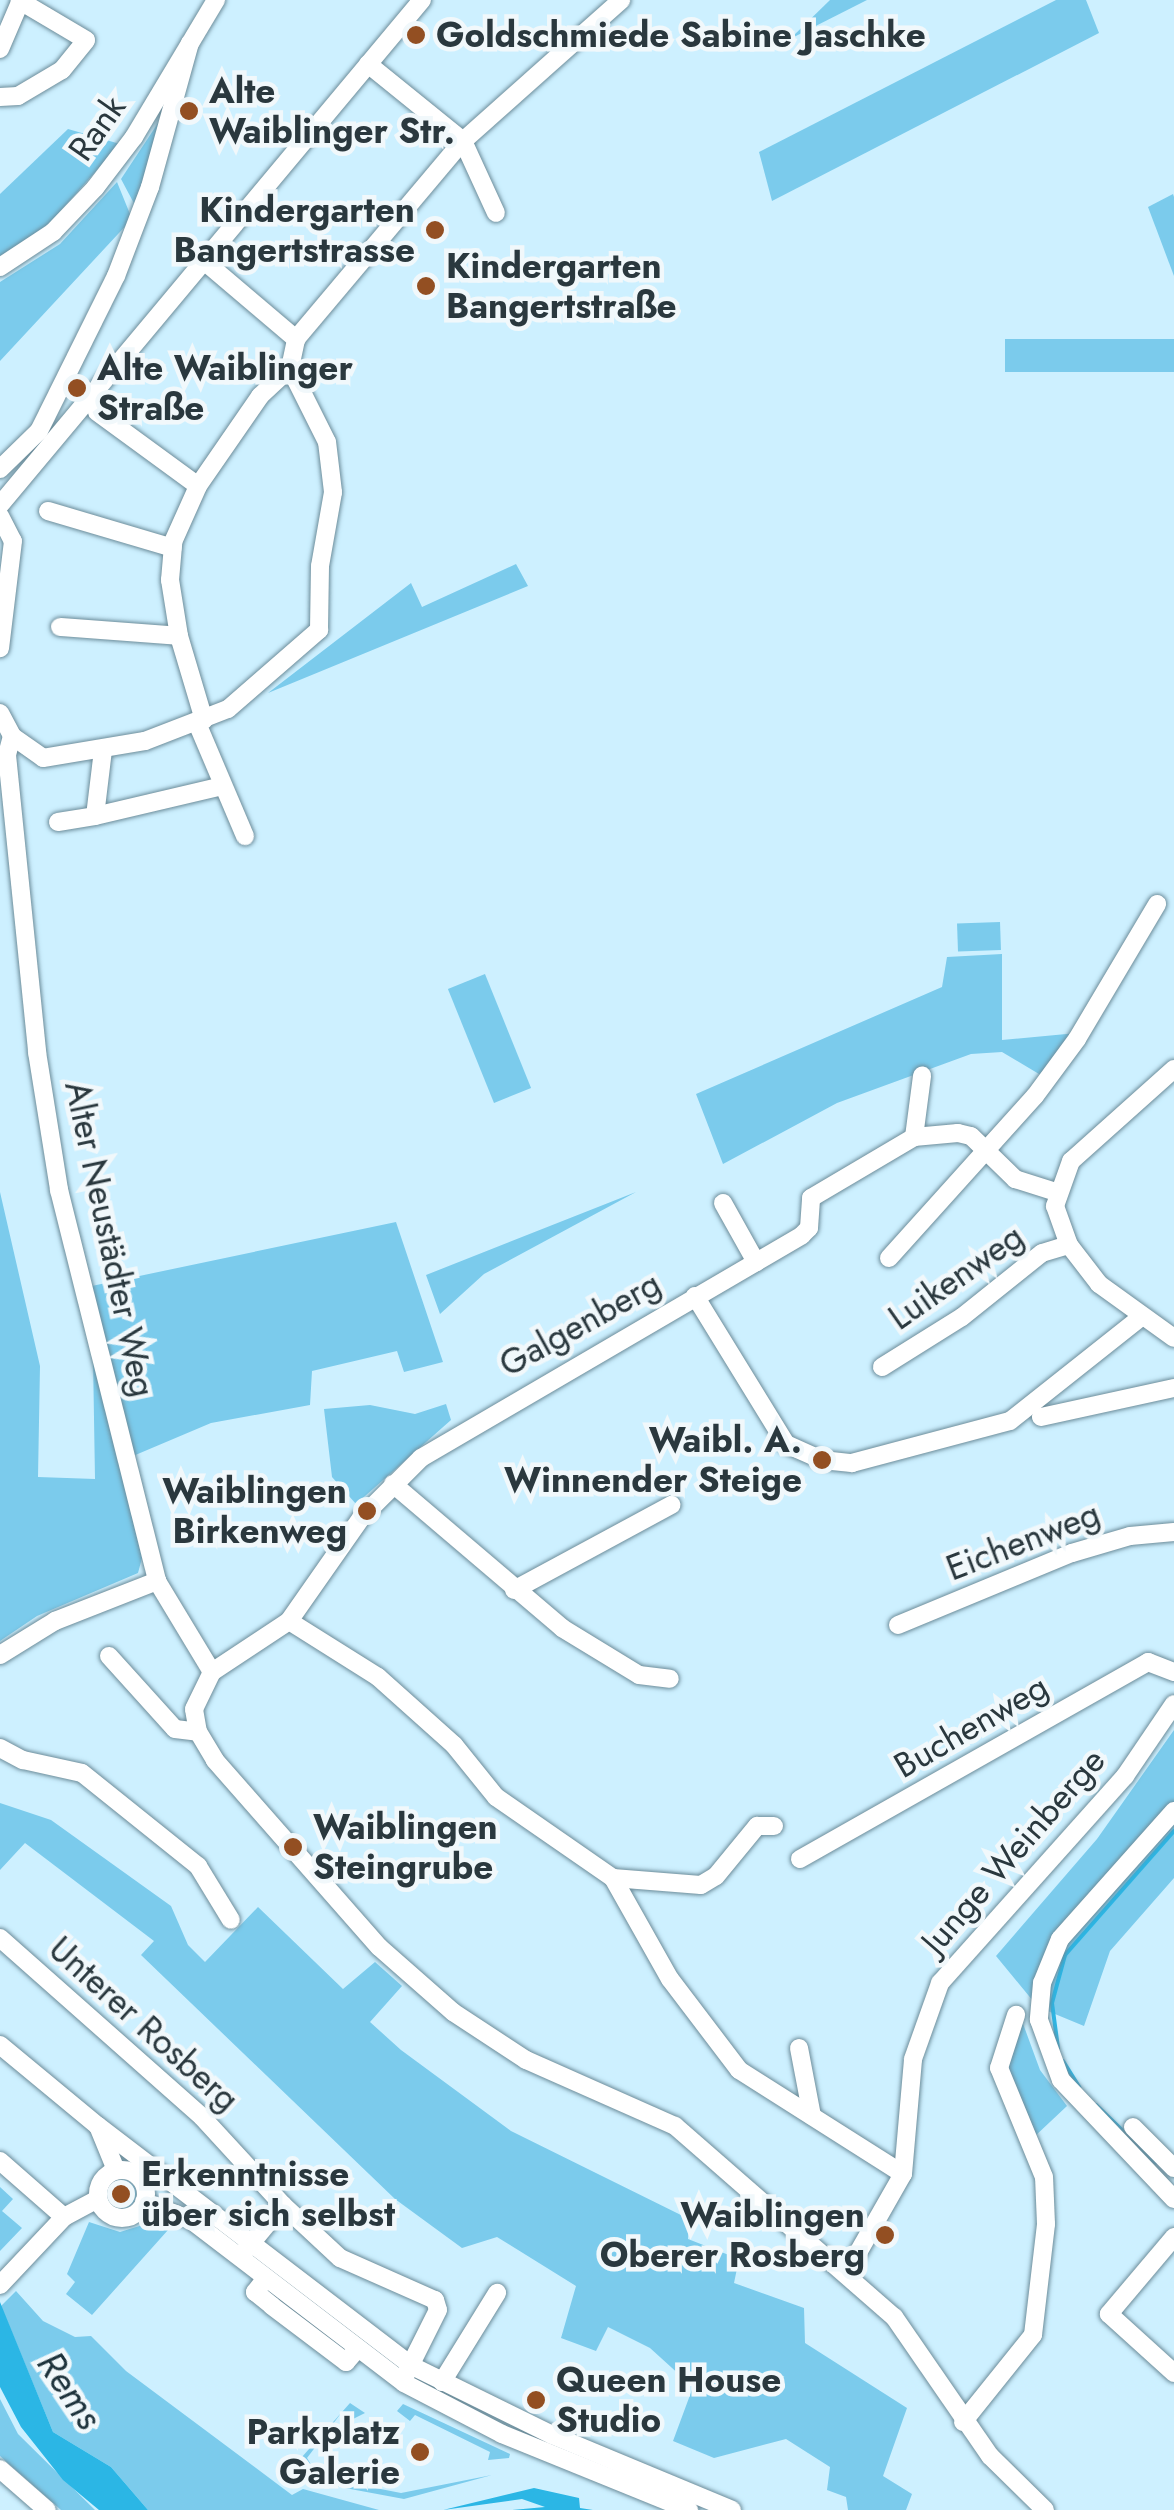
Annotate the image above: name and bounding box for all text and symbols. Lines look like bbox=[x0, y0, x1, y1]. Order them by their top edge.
place label: Goldschmiede Sabine Jaschke bbox=[436, 14, 926, 56]
marker: Goldschmiede Sabine Jaschke bbox=[405, 24, 427, 46]
place label: Alte Waiblinger Str. bbox=[209, 70, 455, 152]
street label: Rank bbox=[60, 87, 134, 169]
marker: Alte Waiblinger Str. bbox=[178, 100, 200, 122]
place label: Kindergarten Bangertstrasse bbox=[174, 189, 415, 271]
marker: Kindergarten Bangertstrasse bbox=[424, 219, 446, 241]
place label: Kindergarten Bangertstraße bbox=[446, 245, 677, 327]
marker: Kindergarten Bangertstraße bbox=[415, 275, 437, 297]
place label: Alte Waiblinger Straße bbox=[97, 347, 353, 429]
marker: Alte Waiblinger Straße bbox=[66, 377, 88, 399]
street label: Alter Neustädter Weg bbox=[56, 1077, 164, 1401]
street label: Luikenweg bbox=[881, 1215, 1031, 1339]
street label: Galgenberg bbox=[492, 1263, 668, 1385]
place label: Waibl. A. Winnender Steige bbox=[504, 1419, 802, 1501]
marker: Waibl. A. Winnender Steige bbox=[811, 1449, 833, 1471]
place label: Waiblingen Birkenweg bbox=[162, 1470, 347, 1552]
street label: Eichenweg bbox=[940, 1493, 1106, 1589]
marker: Waiblingen Birkenweg bbox=[356, 1500, 378, 1522]
street label: Buchenweg bbox=[887, 1665, 1055, 1787]
street label: Junge Weinberge bbox=[912, 1740, 1114, 1962]
place label: Waiblingen Steingrube bbox=[313, 1806, 498, 1888]
marker: Waiblingen Steingrube bbox=[282, 1836, 304, 1858]
street label: Unterer Rosberg bbox=[40, 1928, 248, 2120]
place label: Erkenntnisse über sich selbst bbox=[141, 2153, 395, 2235]
marker: Erkenntnisse über sich selbst bbox=[110, 2183, 132, 2205]
place label: Waiblingen Oberer Rosberg bbox=[600, 2194, 865, 2276]
marker: Waiblingen Oberer Rosberg bbox=[874, 2224, 896, 2246]
water label: Rems bbox=[28, 2343, 112, 2437]
place label: Queen House Studio bbox=[556, 2359, 781, 2441]
marker: Queen House Studio bbox=[525, 2389, 547, 2411]
place label: Parkplatz Galerie bbox=[246, 2411, 400, 2493]
marker: Parkplatz Galerie bbox=[409, 2441, 431, 2463]

